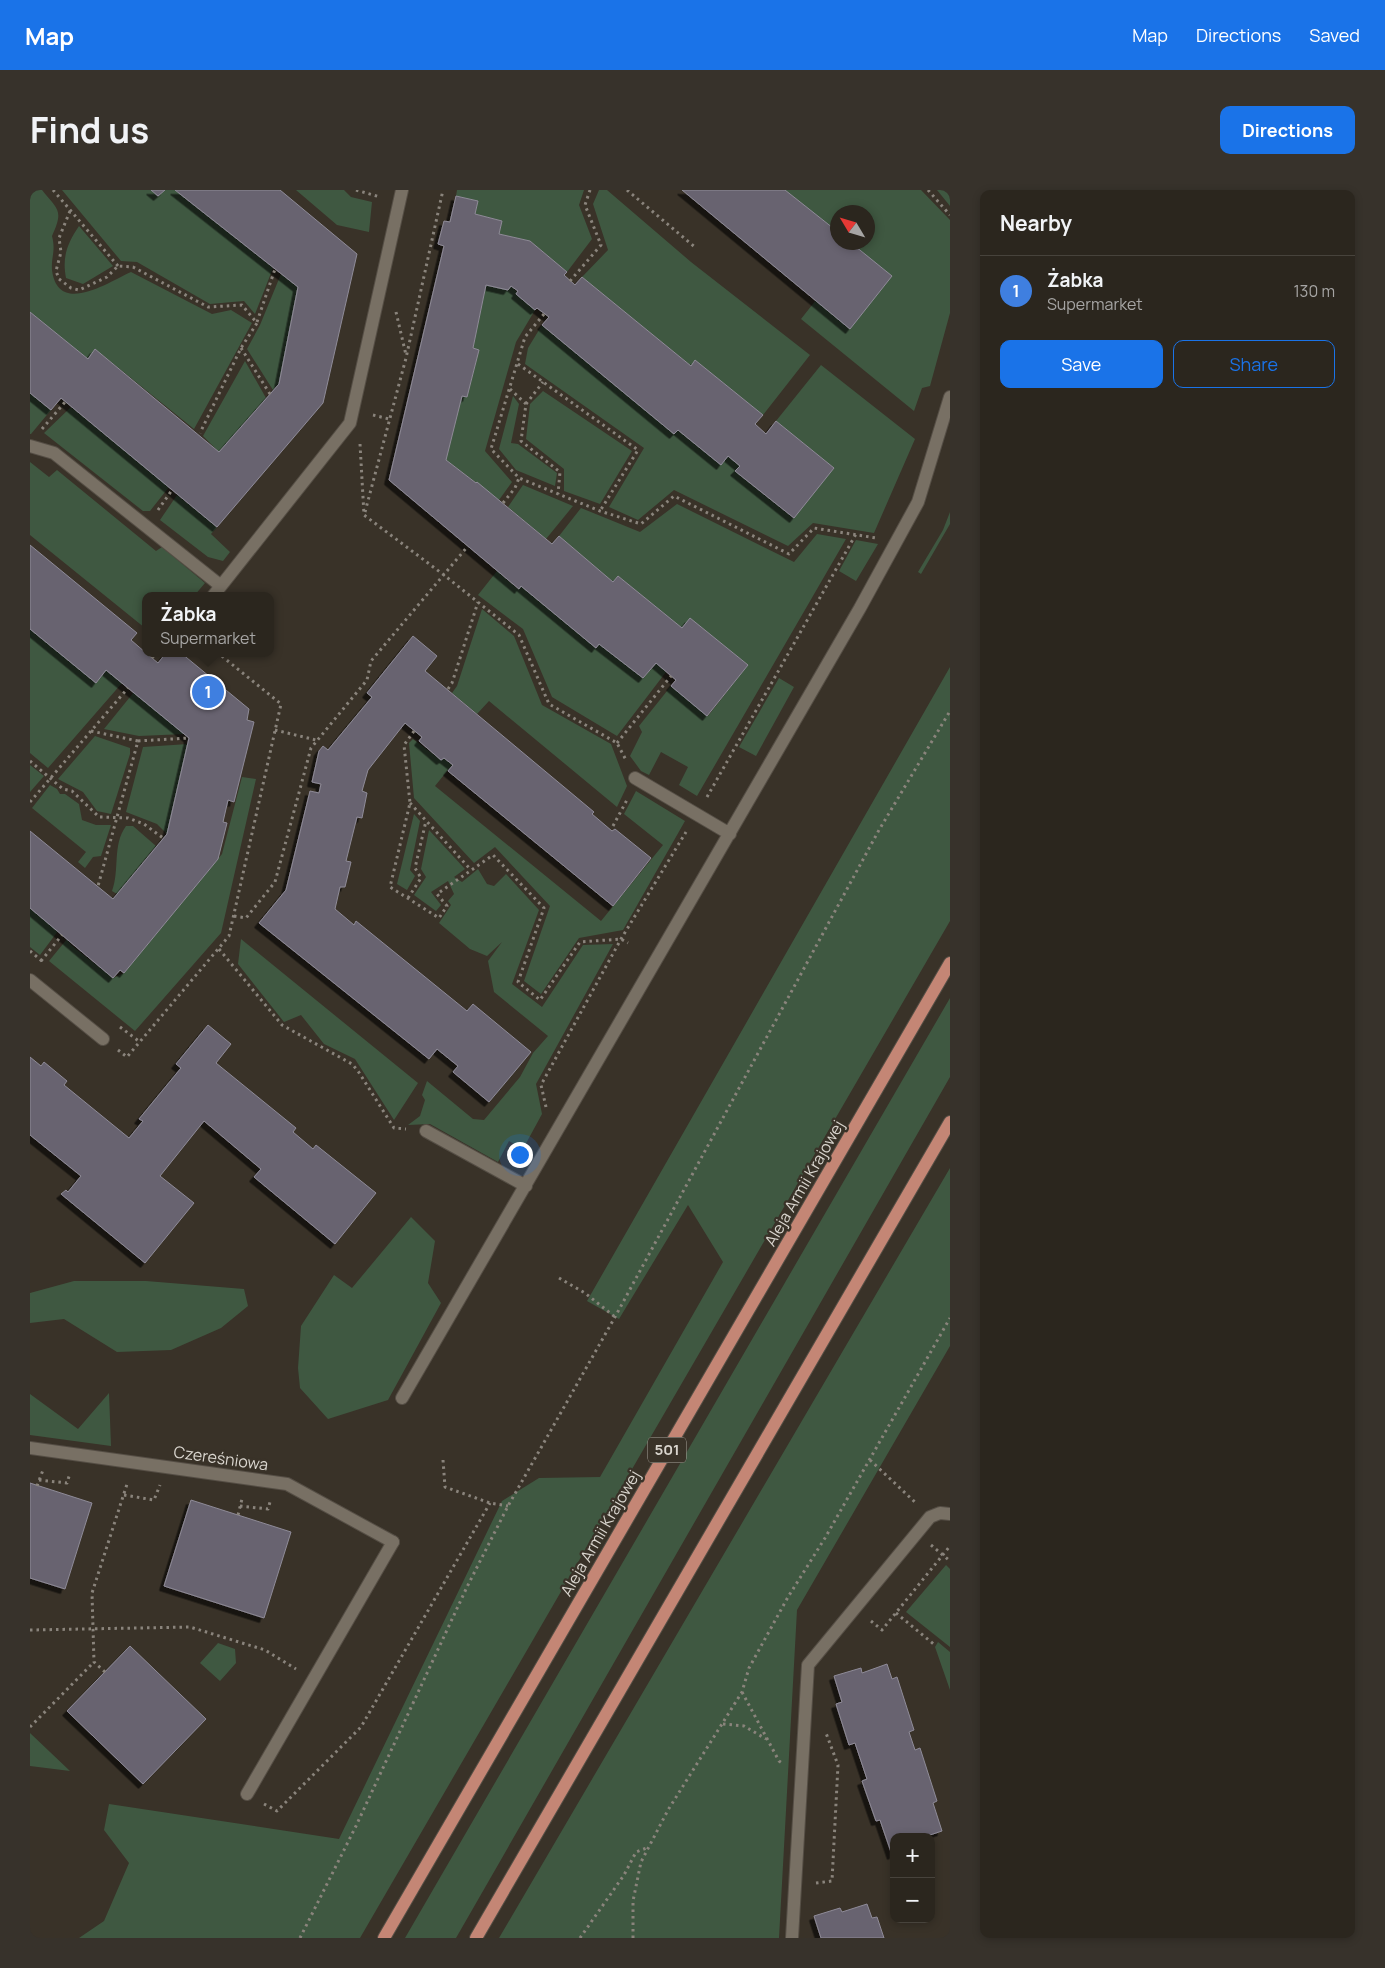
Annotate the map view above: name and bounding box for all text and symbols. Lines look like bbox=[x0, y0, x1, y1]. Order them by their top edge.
text: Map bbox=[25, 19, 74, 52]
text: Map bbox=[1132, 23, 1168, 47]
text: Directions bbox=[1196, 23, 1281, 47]
text: Saved bbox=[1309, 23, 1360, 47]
text: Find us bbox=[30, 106, 149, 154]
button: Directions bbox=[1220, 106, 1355, 154]
north arrow bbox=[830, 205, 875, 250]
text: Nearby bbox=[1000, 209, 1072, 237]
text: Żabka bbox=[1047, 267, 1103, 293]
text: 1 bbox=[1012, 280, 1020, 302]
text: 130 m bbox=[1293, 280, 1335, 302]
text: Supermarket bbox=[1047, 293, 1143, 315]
button: Save bbox=[1000, 340, 1163, 388]
button: Share bbox=[1173, 340, 1335, 388]
popup bbox=[142, 592, 274, 657]
text: Żabka bbox=[160, 601, 217, 627]
text: Supermarket bbox=[160, 627, 256, 649]
pin: 1 bbox=[192, 673, 224, 711]
street label: Aleja Armii Krajowej bbox=[759, 1116, 849, 1250]
your location bbox=[507, 1142, 533, 1168]
road number: 501 bbox=[648, 1438, 686, 1462]
street label: Czereśniowa bbox=[172, 1440, 270, 1476]
street label: Aleja Armii Krajowej bbox=[555, 1466, 645, 1600]
map controls bbox=[890, 1833, 935, 1923]
button: + bbox=[890, 1833, 935, 1878]
button: − bbox=[890, 1878, 935, 1923]

